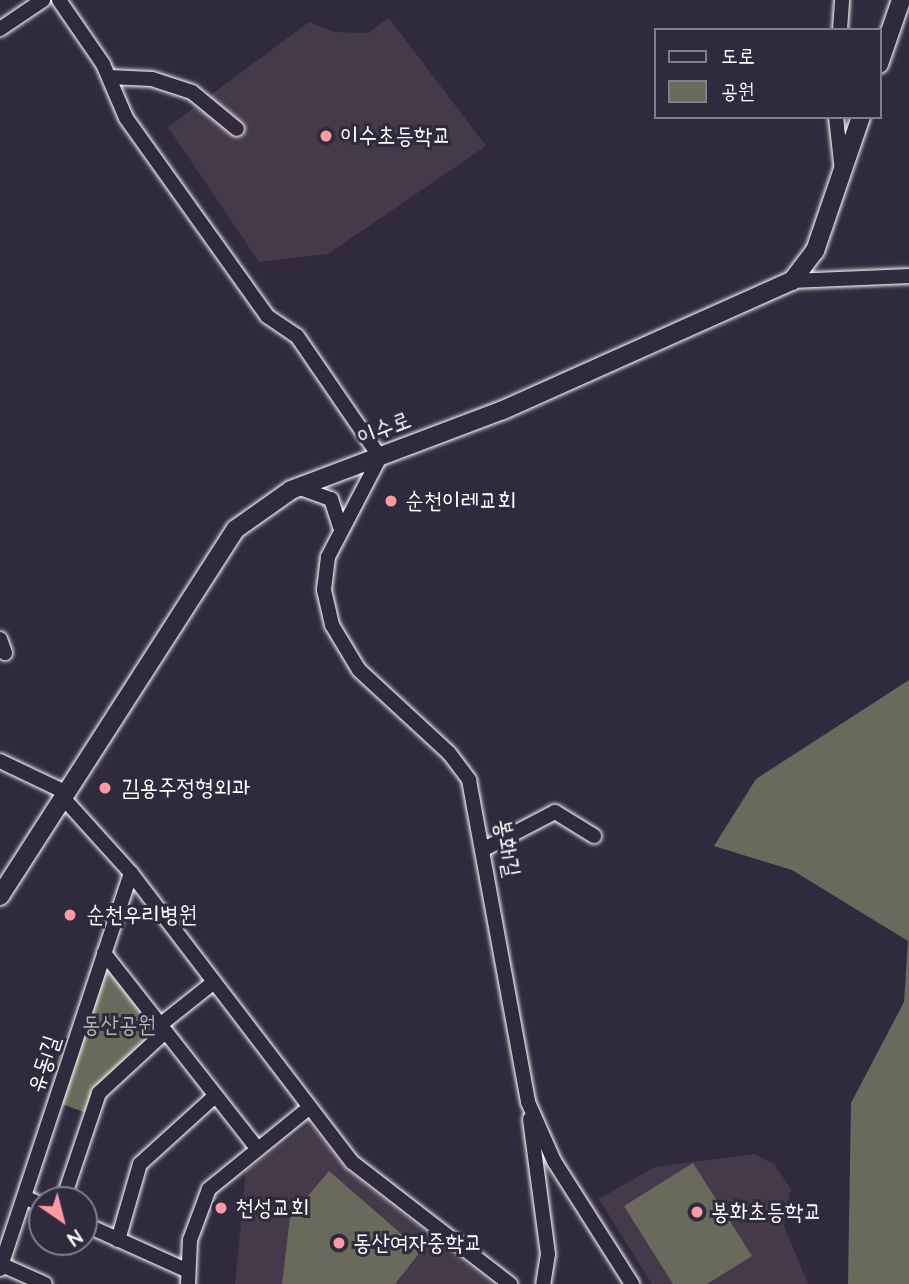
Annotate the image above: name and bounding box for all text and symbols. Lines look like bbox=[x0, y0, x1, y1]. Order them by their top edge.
legend bbox=[654, 28, 881, 119]
text: 도로 bbox=[721, 42, 755, 71]
text: 공원 bbox=[721, 77, 755, 106]
place label: 이수초등학교 bbox=[340, 122, 451, 150]
marker: 이수초등학교 bbox=[318, 128, 334, 144]
street label: 이수로 bbox=[353, 406, 415, 452]
place label: 순천이레교회 bbox=[405, 487, 516, 515]
marker: 순천이레교회 bbox=[383, 493, 399, 509]
place label: 김용주정형외과 bbox=[121, 774, 251, 802]
marker: 김용주정형외과 bbox=[95, 778, 115, 798]
street label: 봉화1길 bbox=[488, 817, 526, 879]
place label: 순천우리병원 bbox=[86, 901, 197, 929]
marker: 순천우리병원 bbox=[60, 905, 80, 925]
park label: 동산공원 bbox=[82, 1011, 156, 1039]
street label: 유동1길 bbox=[22, 1032, 66, 1096]
north arrow bbox=[28, 1186, 98, 1256]
place label: 천성교회 bbox=[235, 1194, 309, 1222]
place label: 봉화초등학교 bbox=[711, 1198, 822, 1226]
marker: 천성교회 bbox=[213, 1200, 229, 1216]
marker: 봉화초등학교 bbox=[689, 1204, 705, 1220]
text: N bbox=[62, 1222, 87, 1251]
place label: 동산여자중학교 bbox=[353, 1229, 483, 1257]
marker: 동산여자중학교 bbox=[331, 1235, 347, 1251]

